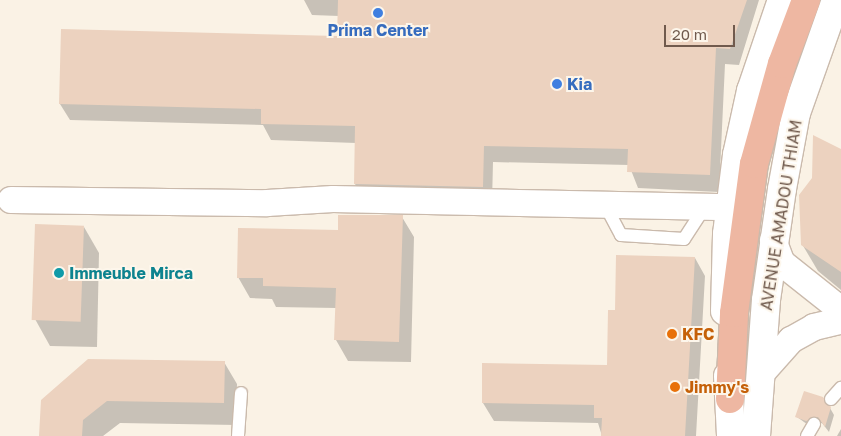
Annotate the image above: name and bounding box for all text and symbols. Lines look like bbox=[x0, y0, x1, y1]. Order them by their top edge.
marker: Prima Center bbox=[372, 7, 384, 19]
scale bar bbox=[666, 15, 737, 47]
place label: Prima Center bbox=[327, 20, 429, 40]
text: 20 m bbox=[672, 25, 707, 43]
place label: Kia bbox=[567, 74, 592, 94]
marker: Kia bbox=[551, 78, 563, 90]
street label: AVENUE AMADOU THIAM bbox=[756, 118, 806, 312]
place label: Immeuble Mirca bbox=[69, 263, 193, 283]
marker: Immeuble Mirca bbox=[53, 267, 65, 279]
place label: KFC bbox=[682, 324, 714, 344]
marker: KFC bbox=[666, 328, 678, 340]
place label: Jimmy's bbox=[685, 377, 749, 397]
marker: Jimmy's bbox=[669, 381, 681, 393]

